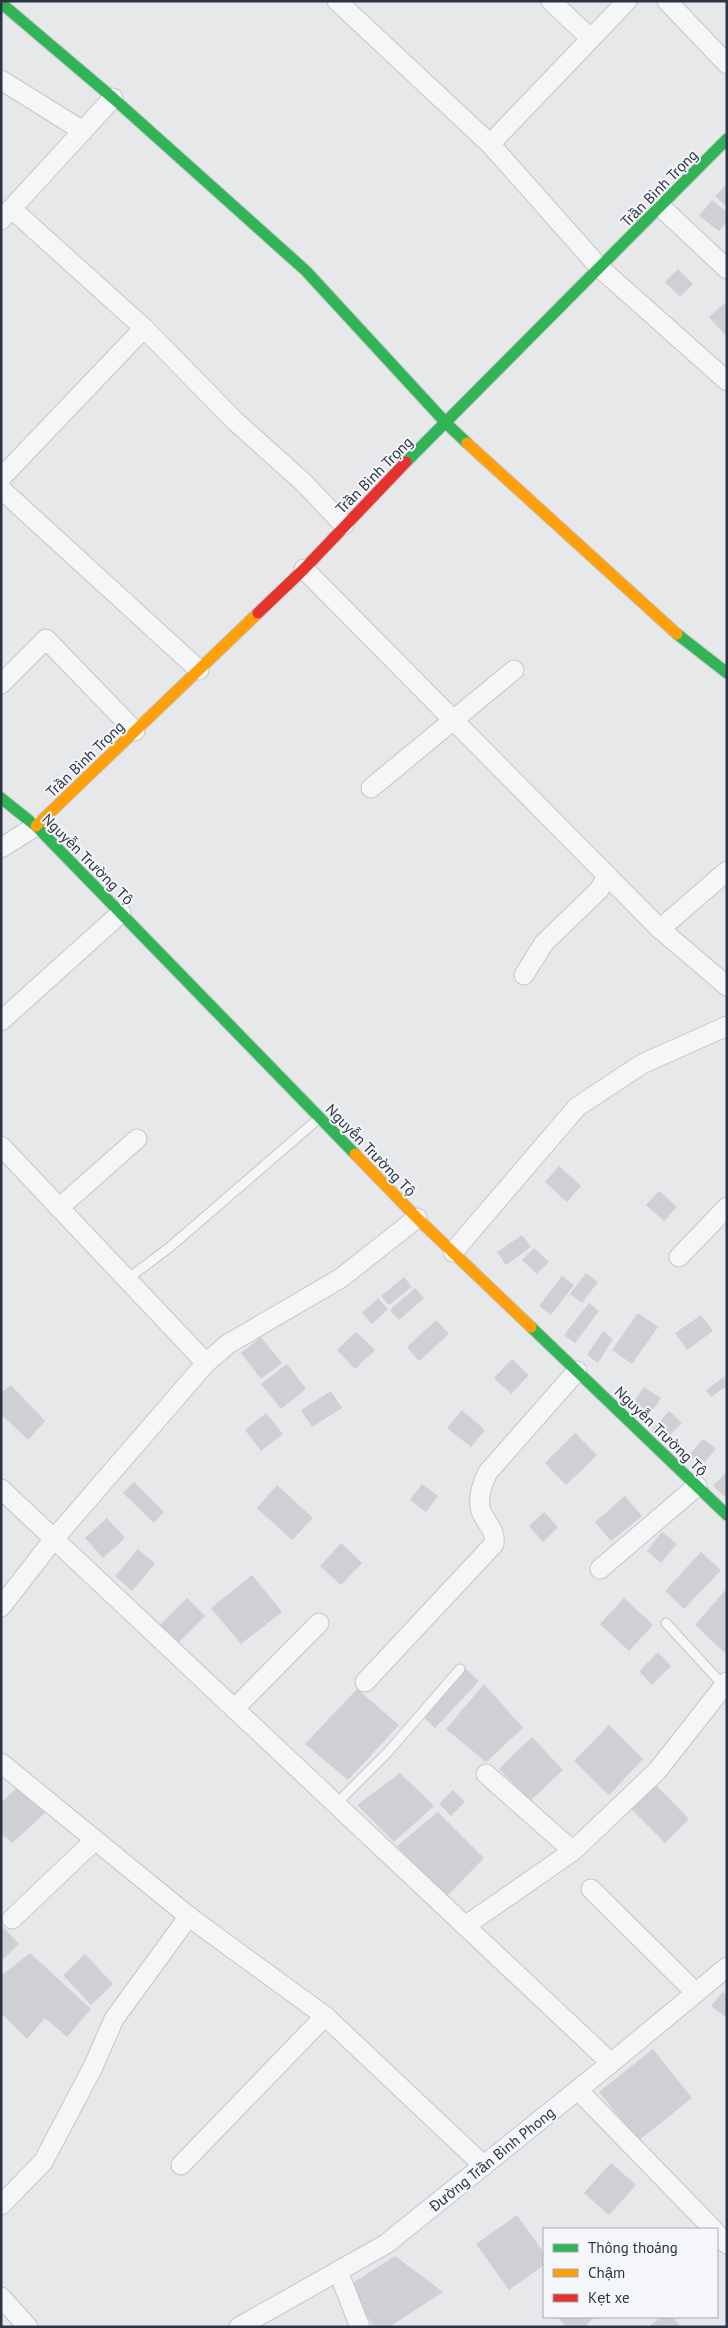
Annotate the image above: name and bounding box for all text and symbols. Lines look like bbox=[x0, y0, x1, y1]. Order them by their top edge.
street label: Trần Bình Trọng bbox=[616, 145, 702, 231]
street label: Trần Bình Trọng bbox=[331, 432, 417, 518]
street label: Trần Bình Trọng bbox=[42, 717, 128, 801]
street label: Nguyễn Trường Tộ bbox=[38, 809, 138, 909]
street label: Nguyễn Trường Tộ bbox=[322, 1100, 420, 1200]
street label: Nguyễn Trường Tộ bbox=[611, 1382, 711, 1480]
street label: Đường Trần Bình Phong bbox=[425, 2103, 559, 2216]
legend bbox=[543, 2228, 718, 2318]
text: Thông thoáng bbox=[588, 2238, 678, 2257]
text: Chậm bbox=[588, 2263, 625, 2282]
text: Kẹt xe bbox=[588, 2288, 630, 2307]

